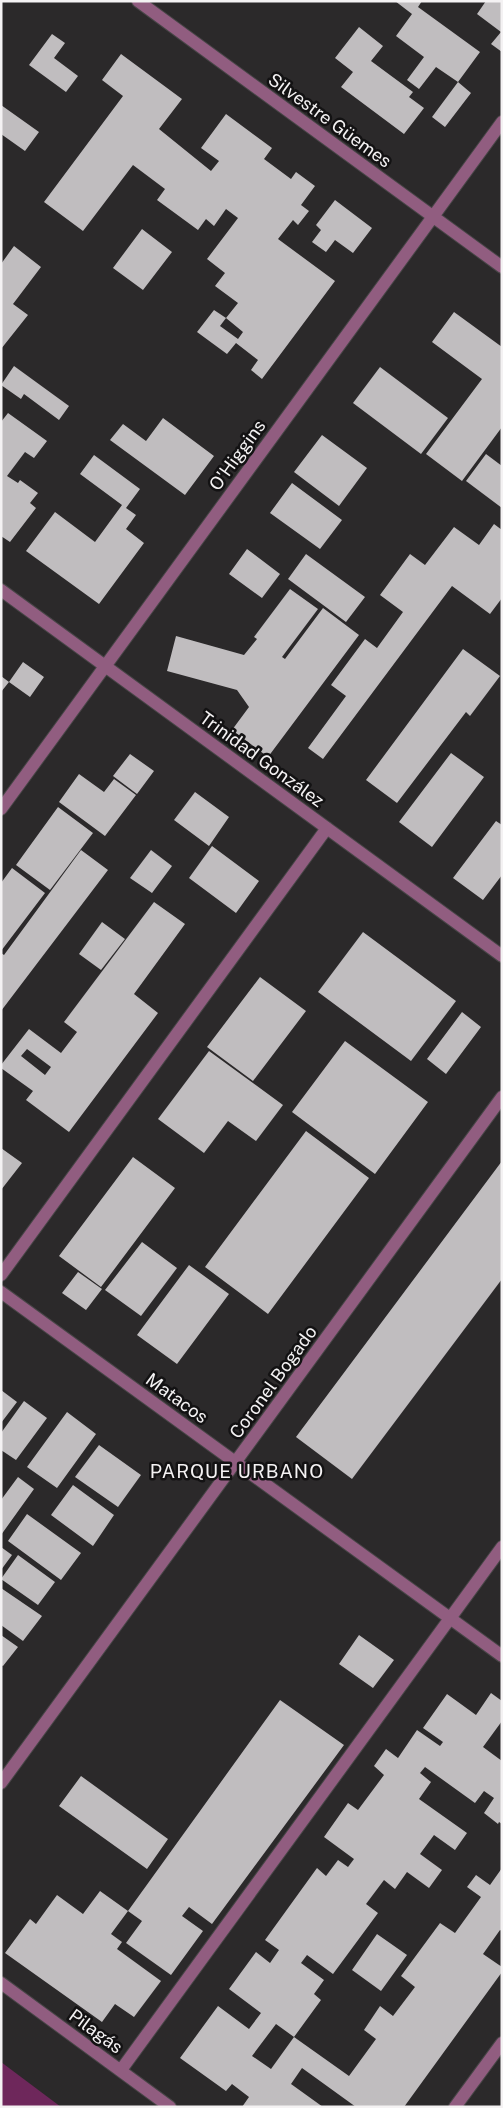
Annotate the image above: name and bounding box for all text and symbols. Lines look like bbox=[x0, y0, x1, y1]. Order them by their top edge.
street label: Silvestre Güemes bbox=[264, 68, 396, 172]
street label: O'Higgins bbox=[204, 416, 270, 494]
street label: Trinidad González bbox=[196, 707, 328, 811]
street label: Coronel Bogado bbox=[225, 1322, 321, 1442]
street label: Matacos bbox=[142, 1369, 212, 1427]
district label: PARQUE URBANO bbox=[150, 1460, 324, 1482]
street label: Pilagás bbox=[65, 2004, 127, 2058]

